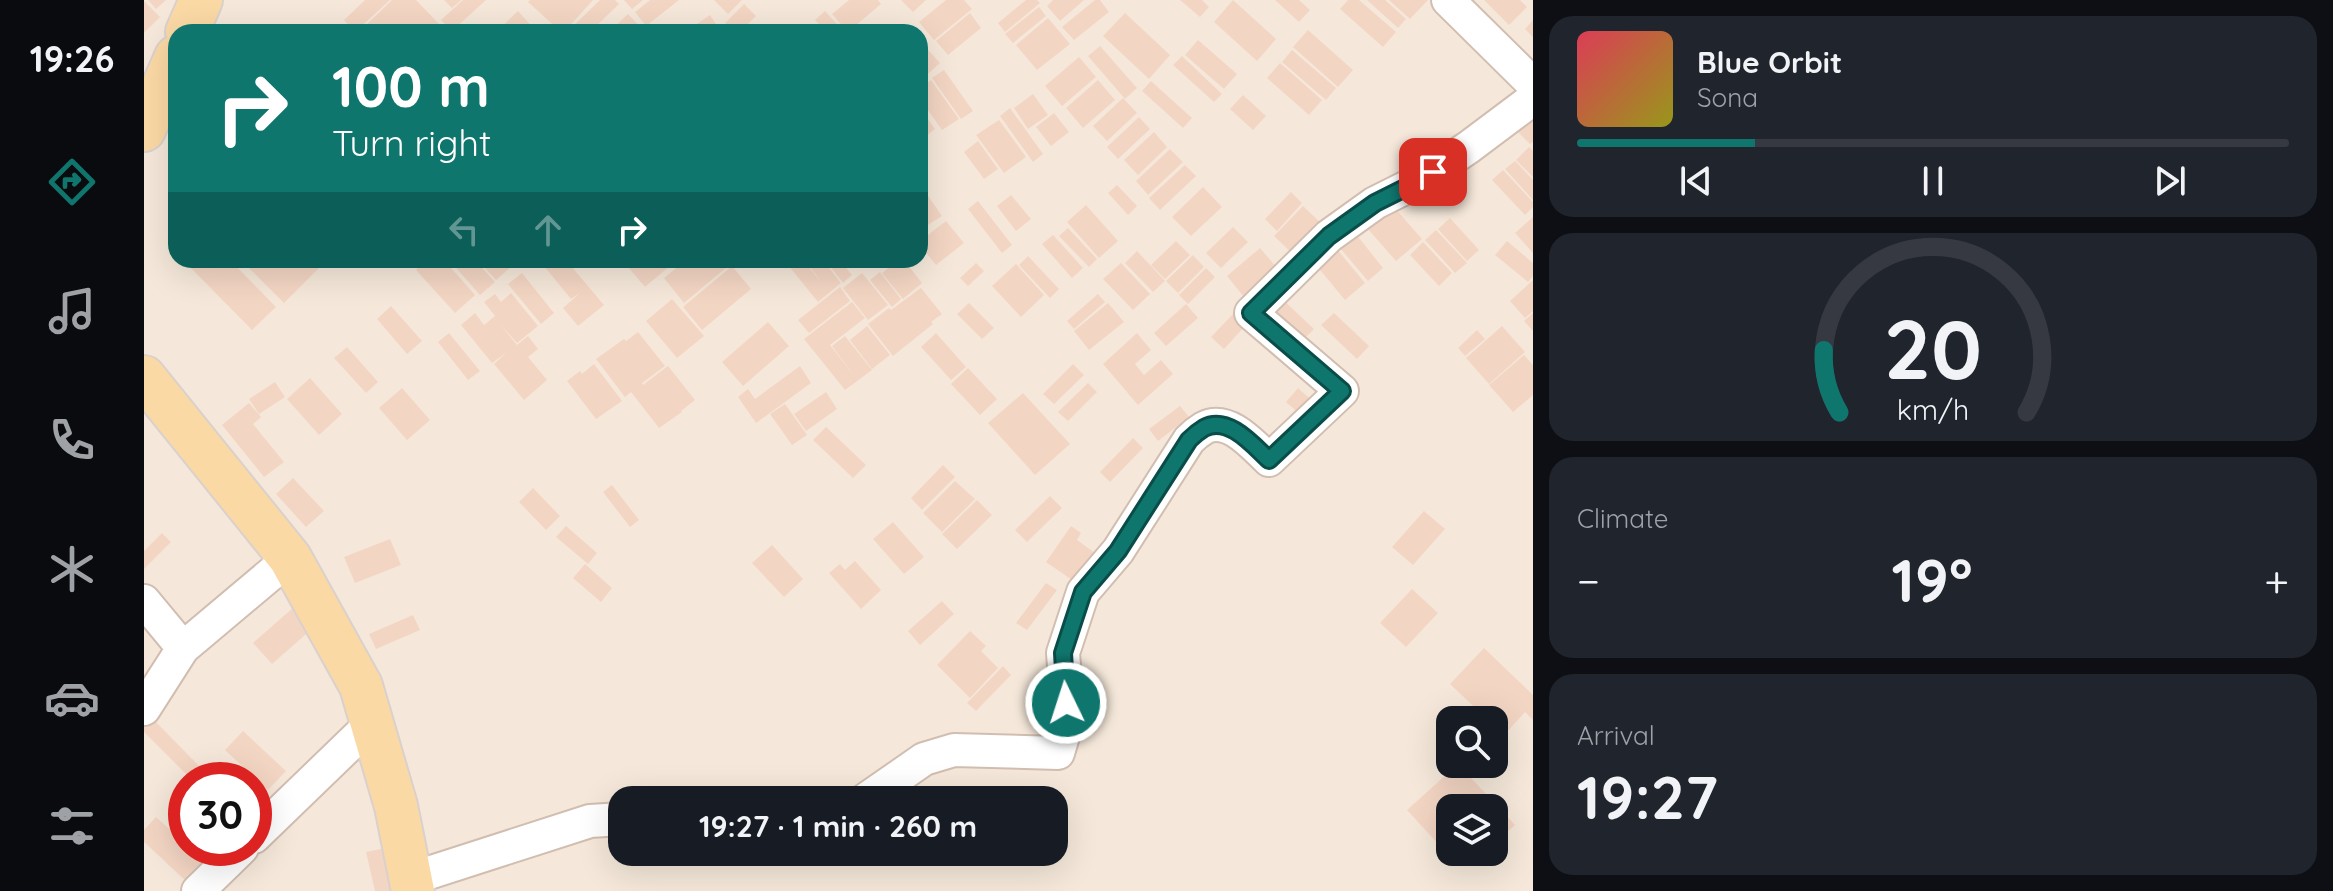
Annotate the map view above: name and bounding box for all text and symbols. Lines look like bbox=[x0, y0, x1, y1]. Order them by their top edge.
text: 19:26 bbox=[30, 36, 114, 81]
text: Blue Orbit bbox=[1697, 43, 1842, 81]
text: 100 m bbox=[332, 51, 490, 121]
icon: right bbox=[200, 56, 304, 160]
text: Sona bbox=[1697, 81, 1758, 114]
text: Turn right bbox=[332, 120, 491, 165]
pin bbox=[1399, 138, 1467, 206]
icon: arrive bbox=[1411, 150, 1455, 194]
icon: directions bbox=[44, 154, 100, 210]
icon: previous bbox=[1674, 159, 1718, 203]
icon: pause bbox=[1911, 159, 1955, 203]
icon: next bbox=[2148, 159, 2192, 203]
icon: left bbox=[442, 208, 486, 252]
icon: ahead bbox=[526, 208, 570, 252]
icon: right bbox=[610, 208, 654, 252]
icon: music bbox=[44, 283, 100, 339]
text: 20 bbox=[1884, 296, 1982, 400]
text: km/h bbox=[1897, 391, 1969, 427]
icon: phone bbox=[44, 412, 100, 468]
text: Climate bbox=[1577, 502, 1668, 535]
icon: climate bbox=[44, 541, 100, 597]
text: 19° bbox=[1892, 542, 1973, 617]
text: − bbox=[1577, 553, 1600, 608]
text: + bbox=[2264, 553, 2289, 608]
position arrow bbox=[1024, 661, 1108, 745]
icon: car bbox=[44, 670, 100, 726]
map controls bbox=[1436, 706, 1508, 866]
button: search bbox=[1436, 706, 1508, 778]
text: Arrival bbox=[1577, 719, 1655, 752]
text: 19:27 bbox=[1577, 759, 1718, 834]
speed limit sign: 30 bbox=[168, 762, 272, 866]
button: layers bbox=[1436, 794, 1508, 866]
icon: filters bbox=[44, 798, 100, 854]
text: 19:27 · 1 min · 260 m bbox=[699, 807, 977, 845]

